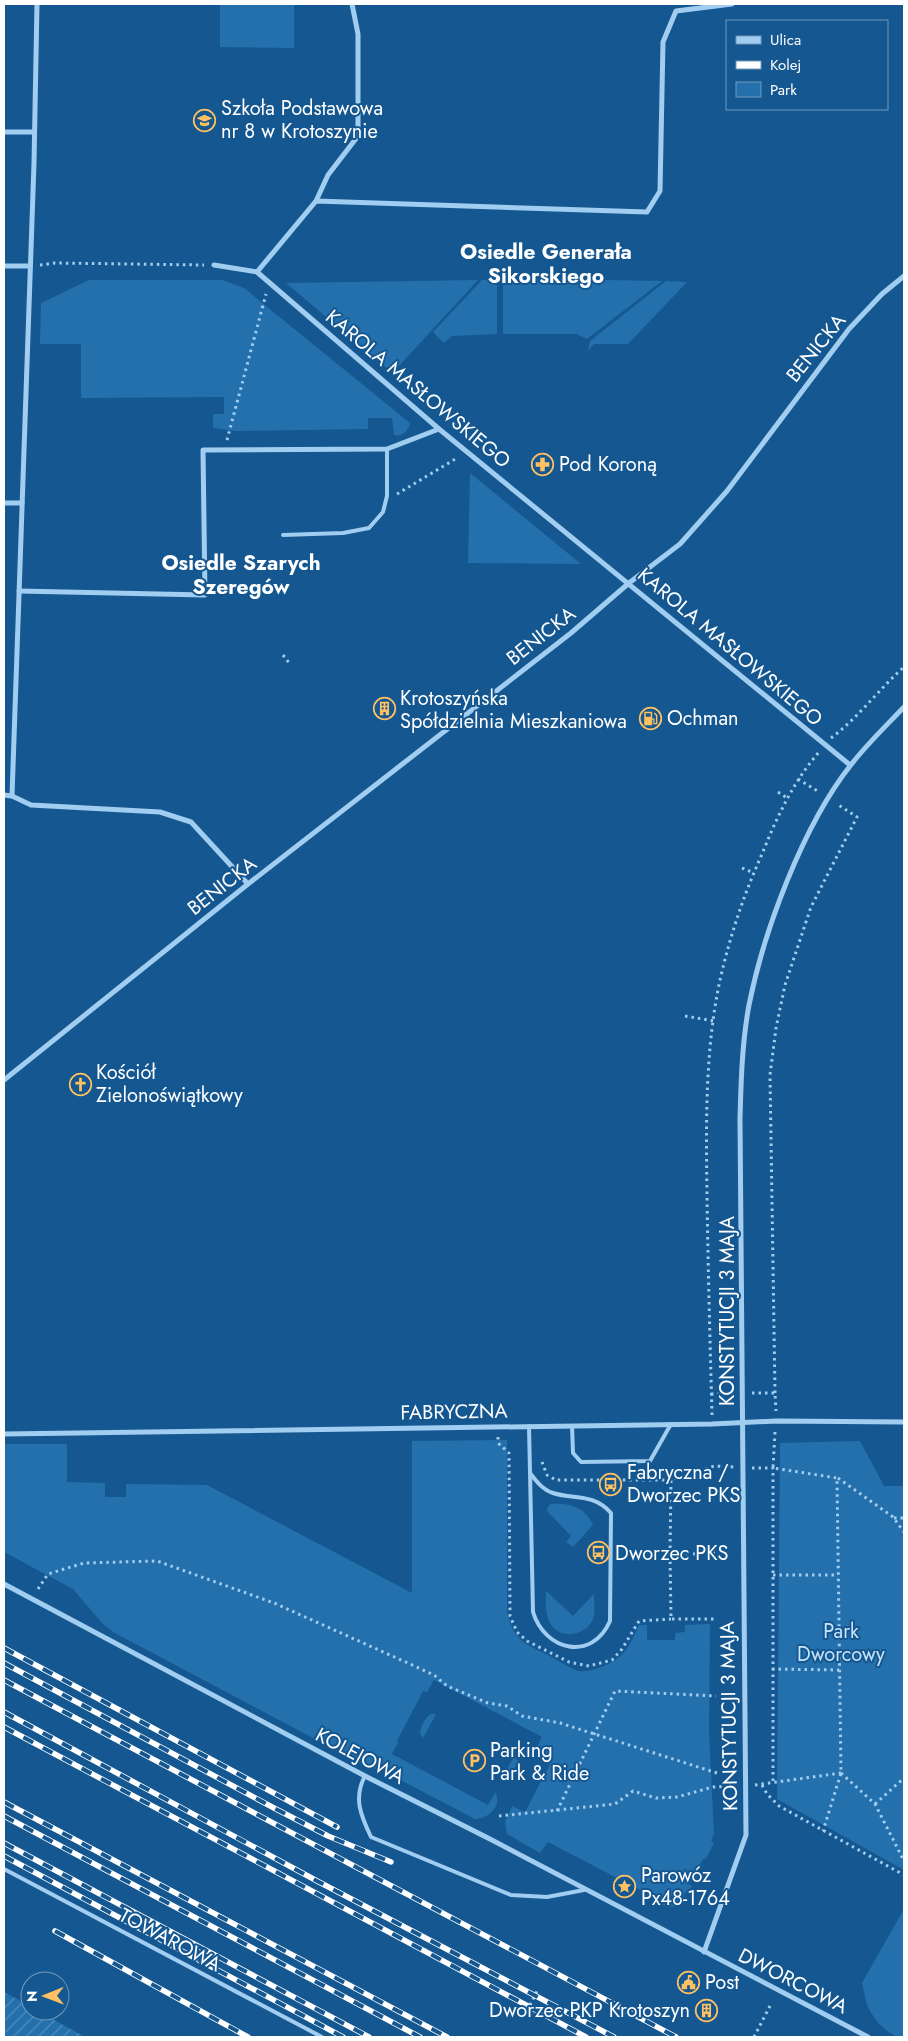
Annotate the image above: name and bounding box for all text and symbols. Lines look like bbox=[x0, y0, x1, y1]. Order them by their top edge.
legend bbox=[726, 20, 888, 110]
text: Ulica bbox=[770, 29, 801, 51]
text: Kolej bbox=[770, 54, 801, 76]
text: Park bbox=[770, 79, 797, 101]
place label: Szkoła Podstawowa nr 8 w Krotoszynie bbox=[221, 94, 383, 146]
school or university icon: Szkoła Podstawowa nr 8 w Krotoszynie bbox=[193, 108, 217, 132]
district label: Osiedle Generała Sikorskiego bbox=[460, 237, 632, 291]
street label: KAROLA MASŁOWSKIEGO bbox=[319, 303, 517, 475]
street label: BENICKA bbox=[779, 307, 853, 389]
place label: Pod Koroną bbox=[559, 450, 657, 479]
pharmacy icon: Pod Koroną bbox=[531, 452, 555, 476]
district label: Osiedle Szarych Szeregów bbox=[161, 548, 321, 602]
street label: KAROLA MASŁOWSKIEGO bbox=[631, 561, 829, 733]
street label: BENICKA bbox=[500, 599, 582, 672]
place label: Krotoszyńska Spółdzielnia Mieszkaniowa bbox=[400, 684, 627, 736]
building icon: Krotoszyńska Spółdzielnia Mieszkaniowa bbox=[372, 697, 396, 721]
place label: Ochman bbox=[667, 704, 739, 733]
fuel station icon: Ochman bbox=[639, 706, 663, 730]
street label: BENICKA bbox=[181, 849, 263, 922]
place label: Kościół Zielonoświątkowy bbox=[96, 1058, 243, 1110]
church icon: Kościół Zielonoświątkowy bbox=[68, 1072, 92, 1096]
street label: KONSTYTUCJI 3 MAJA bbox=[713, 1215, 742, 1406]
street label: FABRYCZNA bbox=[400, 1397, 509, 1427]
place label: Fabryczna / Dworzec PKS bbox=[627, 1458, 741, 1510]
bus stop icon: Fabryczna / Dworzec PKS bbox=[599, 1472, 623, 1496]
place label: Dworzec PKS bbox=[615, 1539, 729, 1568]
bus stop icon: Dworzec PKS bbox=[587, 1541, 611, 1565]
park label: Park Dworcowy bbox=[797, 1617, 885, 1669]
street label: KONSTYTUCJI 3 MAJA bbox=[713, 1620, 745, 1811]
street label: KOLEJOWA bbox=[310, 1720, 410, 1792]
place label: Parking Park & Ride bbox=[490, 1736, 589, 1788]
parking icon: Parking Park & Ride bbox=[462, 1749, 486, 1773]
place label: Parowóz Px48-1764 bbox=[641, 1861, 730, 1913]
place icon: Parowóz Px48-1764 bbox=[613, 1875, 637, 1899]
street label: TOWAROWA bbox=[114, 1901, 227, 1979]
street label: DWORCOWA bbox=[733, 1941, 853, 2021]
place label: Post bbox=[705, 1968, 739, 1997]
public building icon: Post bbox=[677, 1970, 701, 1994]
north arrow bbox=[20, 1971, 70, 2021]
text: N bbox=[22, 1990, 42, 2002]
place label: Dworzec PKP Krotoszyn bbox=[489, 1996, 690, 2025]
building icon: Dworzec PKP Krotoszyn bbox=[694, 1998, 718, 2022]

